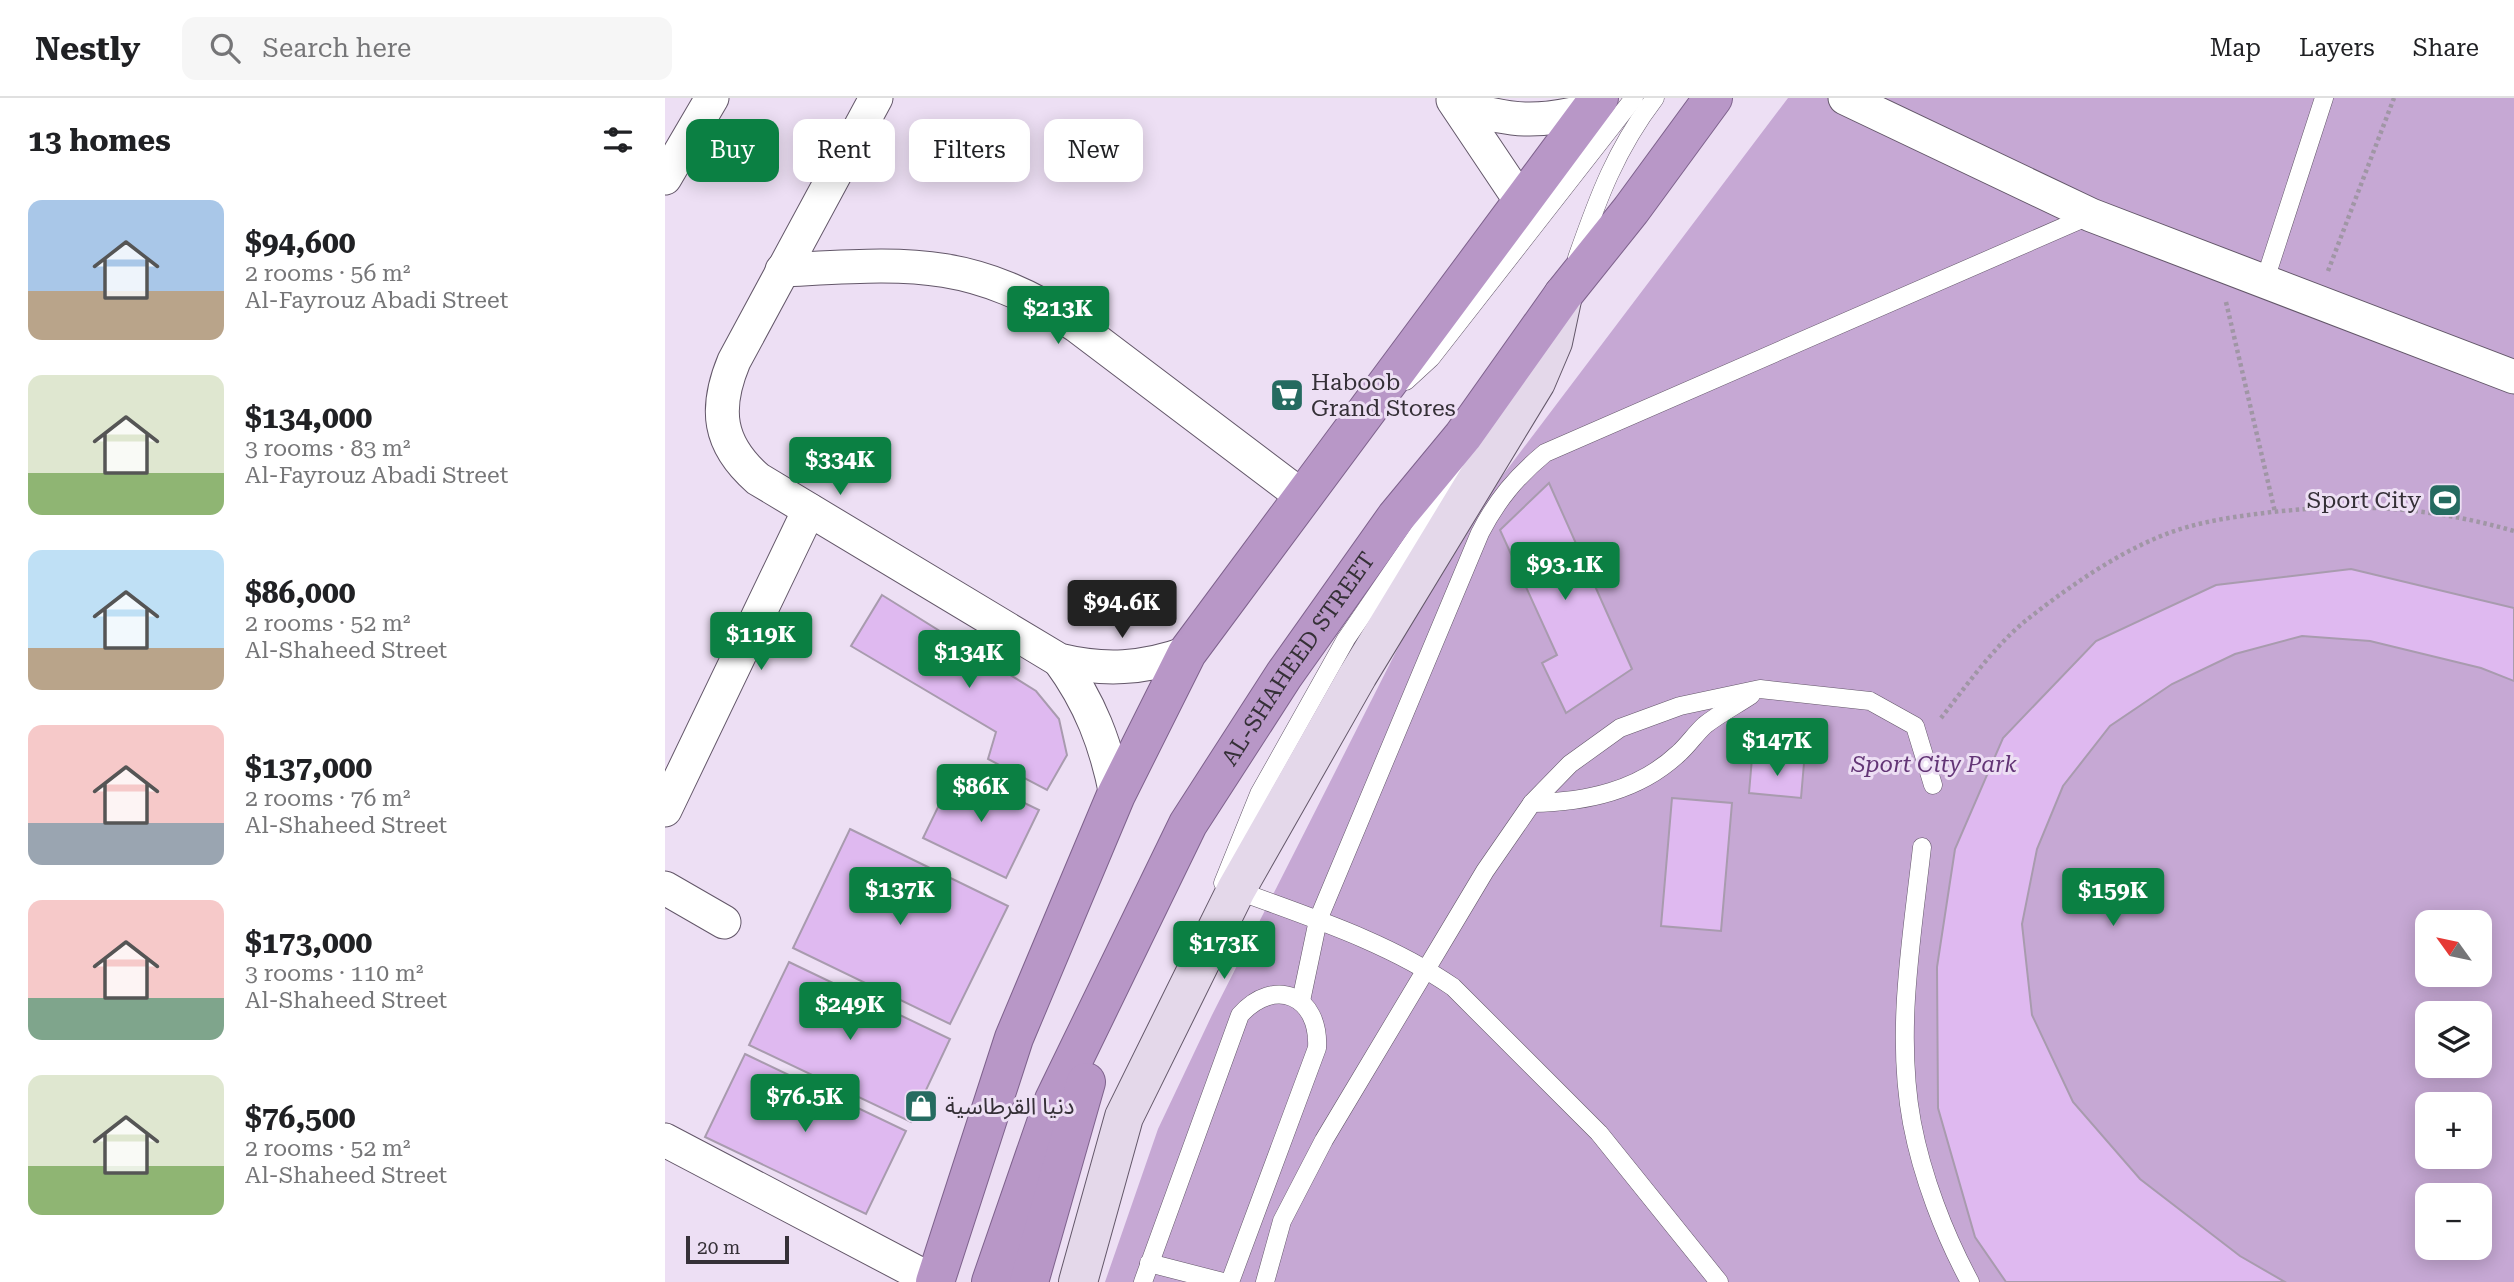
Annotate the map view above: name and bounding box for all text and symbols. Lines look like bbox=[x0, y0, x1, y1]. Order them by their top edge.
search box bbox=[182, 17, 672, 80]
text: Nestly bbox=[35, 29, 140, 68]
icon: search bbox=[206, 29, 244, 67]
text: Search here bbox=[262, 33, 411, 63]
text: Map bbox=[2210, 34, 2261, 62]
text: Layers bbox=[2299, 34, 2375, 62]
text: Share bbox=[2413, 34, 2479, 62]
chip: Buy bbox=[686, 119, 779, 182]
chip: Rent bbox=[793, 119, 895, 182]
chip: Filters bbox=[909, 119, 1030, 182]
chip: New bbox=[1044, 119, 1143, 182]
icon: filters bbox=[599, 121, 637, 159]
text: 13 homes bbox=[28, 123, 171, 158]
text: $94,600 bbox=[245, 225, 356, 260]
icon: home bbox=[84, 228, 168, 312]
text: 2 rooms · 56 m² bbox=[245, 260, 411, 287]
pin: $213K bbox=[1009, 286, 1107, 346]
text: Al-Fayrouz Abadi Street bbox=[245, 287, 508, 314]
text: $213K bbox=[1023, 295, 1093, 322]
place label: Haboob Grand Stores bbox=[1311, 369, 1456, 422]
supermarket icon: Haboob Grand Stores bbox=[1268, 376, 1306, 414]
text: $134,000 bbox=[245, 400, 372, 435]
icon: home bbox=[84, 403, 168, 487]
text: 3 rooms · 83 m² bbox=[245, 435, 411, 462]
pin: $334K bbox=[791, 438, 889, 497]
text: $334K bbox=[805, 446, 875, 473]
text: Al-Fayrouz Abadi Street bbox=[245, 462, 508, 489]
sports icon: Sport City bbox=[2426, 481, 2464, 519]
place label: Sport City bbox=[2307, 487, 2421, 514]
pin: $93.1K bbox=[1508, 542, 1622, 602]
street label: AL-SHAHEED STREET bbox=[1216, 547, 1380, 771]
text: $93.1K bbox=[1527, 551, 1603, 578]
text: $86,000 bbox=[245, 575, 356, 610]
icon: home bbox=[84, 578, 168, 662]
pin: $94.6K bbox=[1065, 580, 1179, 640]
text: $94.6K bbox=[1084, 589, 1160, 616]
text: 2 rooms · 52 m² bbox=[245, 610, 411, 637]
pin: $119K bbox=[712, 612, 810, 672]
text: $119K bbox=[726, 621, 796, 648]
pin: $134K bbox=[920, 630, 1018, 690]
text: Al-Shaheed Street bbox=[245, 637, 447, 664]
text: $134K bbox=[934, 639, 1004, 666]
pin: $147K bbox=[1728, 718, 1826, 778]
text: $147K bbox=[1742, 727, 1812, 754]
text: $137,000 bbox=[245, 750, 372, 785]
park label: Sport City Park bbox=[1850, 751, 2017, 778]
icon: home bbox=[84, 753, 168, 837]
pin: $86K bbox=[940, 764, 1022, 824]
text: $86K bbox=[953, 773, 1009, 800]
text: 2 rooms · 76 m² bbox=[245, 785, 411, 812]
text: Al-Shaheed Street bbox=[245, 812, 447, 839]
pin: $137K bbox=[851, 868, 949, 927]
pin: $159K bbox=[2064, 868, 2162, 928]
text: $137K bbox=[865, 876, 935, 903]
text: $159K bbox=[2078, 877, 2148, 904]
north arrow bbox=[2415, 910, 2492, 987]
map controls bbox=[2415, 910, 2492, 1260]
pin: $173K bbox=[1175, 922, 1273, 981]
text: $173,000 bbox=[245, 925, 372, 960]
icon: home bbox=[84, 928, 168, 1012]
text: $173K bbox=[1189, 930, 1259, 957]
text: 3 rooms · 110 m² bbox=[245, 960, 423, 987]
pin: $249K bbox=[801, 982, 899, 1042]
text: Al-Shaheed Street bbox=[245, 987, 447, 1014]
text: $249K bbox=[815, 991, 885, 1018]
button: layers bbox=[2415, 1001, 2492, 1078]
pin: $76.5K bbox=[748, 1074, 862, 1134]
text: $76.5K bbox=[767, 1083, 843, 1110]
shop icon: دنيا القرطاسية bbox=[902, 1087, 940, 1125]
button: + bbox=[2415, 1092, 2492, 1169]
place label: دنيا القرطاسية bbox=[945, 1093, 1075, 1120]
text: $76,500 bbox=[245, 1100, 356, 1135]
icon: home bbox=[84, 1103, 168, 1187]
text: 2 rooms · 52 m² bbox=[245, 1135, 411, 1162]
text: Al-Shaheed Street bbox=[245, 1162, 447, 1189]
button: − bbox=[2415, 1183, 2492, 1260]
scale bar bbox=[686, 1233, 789, 1265]
text: 20 m bbox=[697, 1236, 740, 1259]

